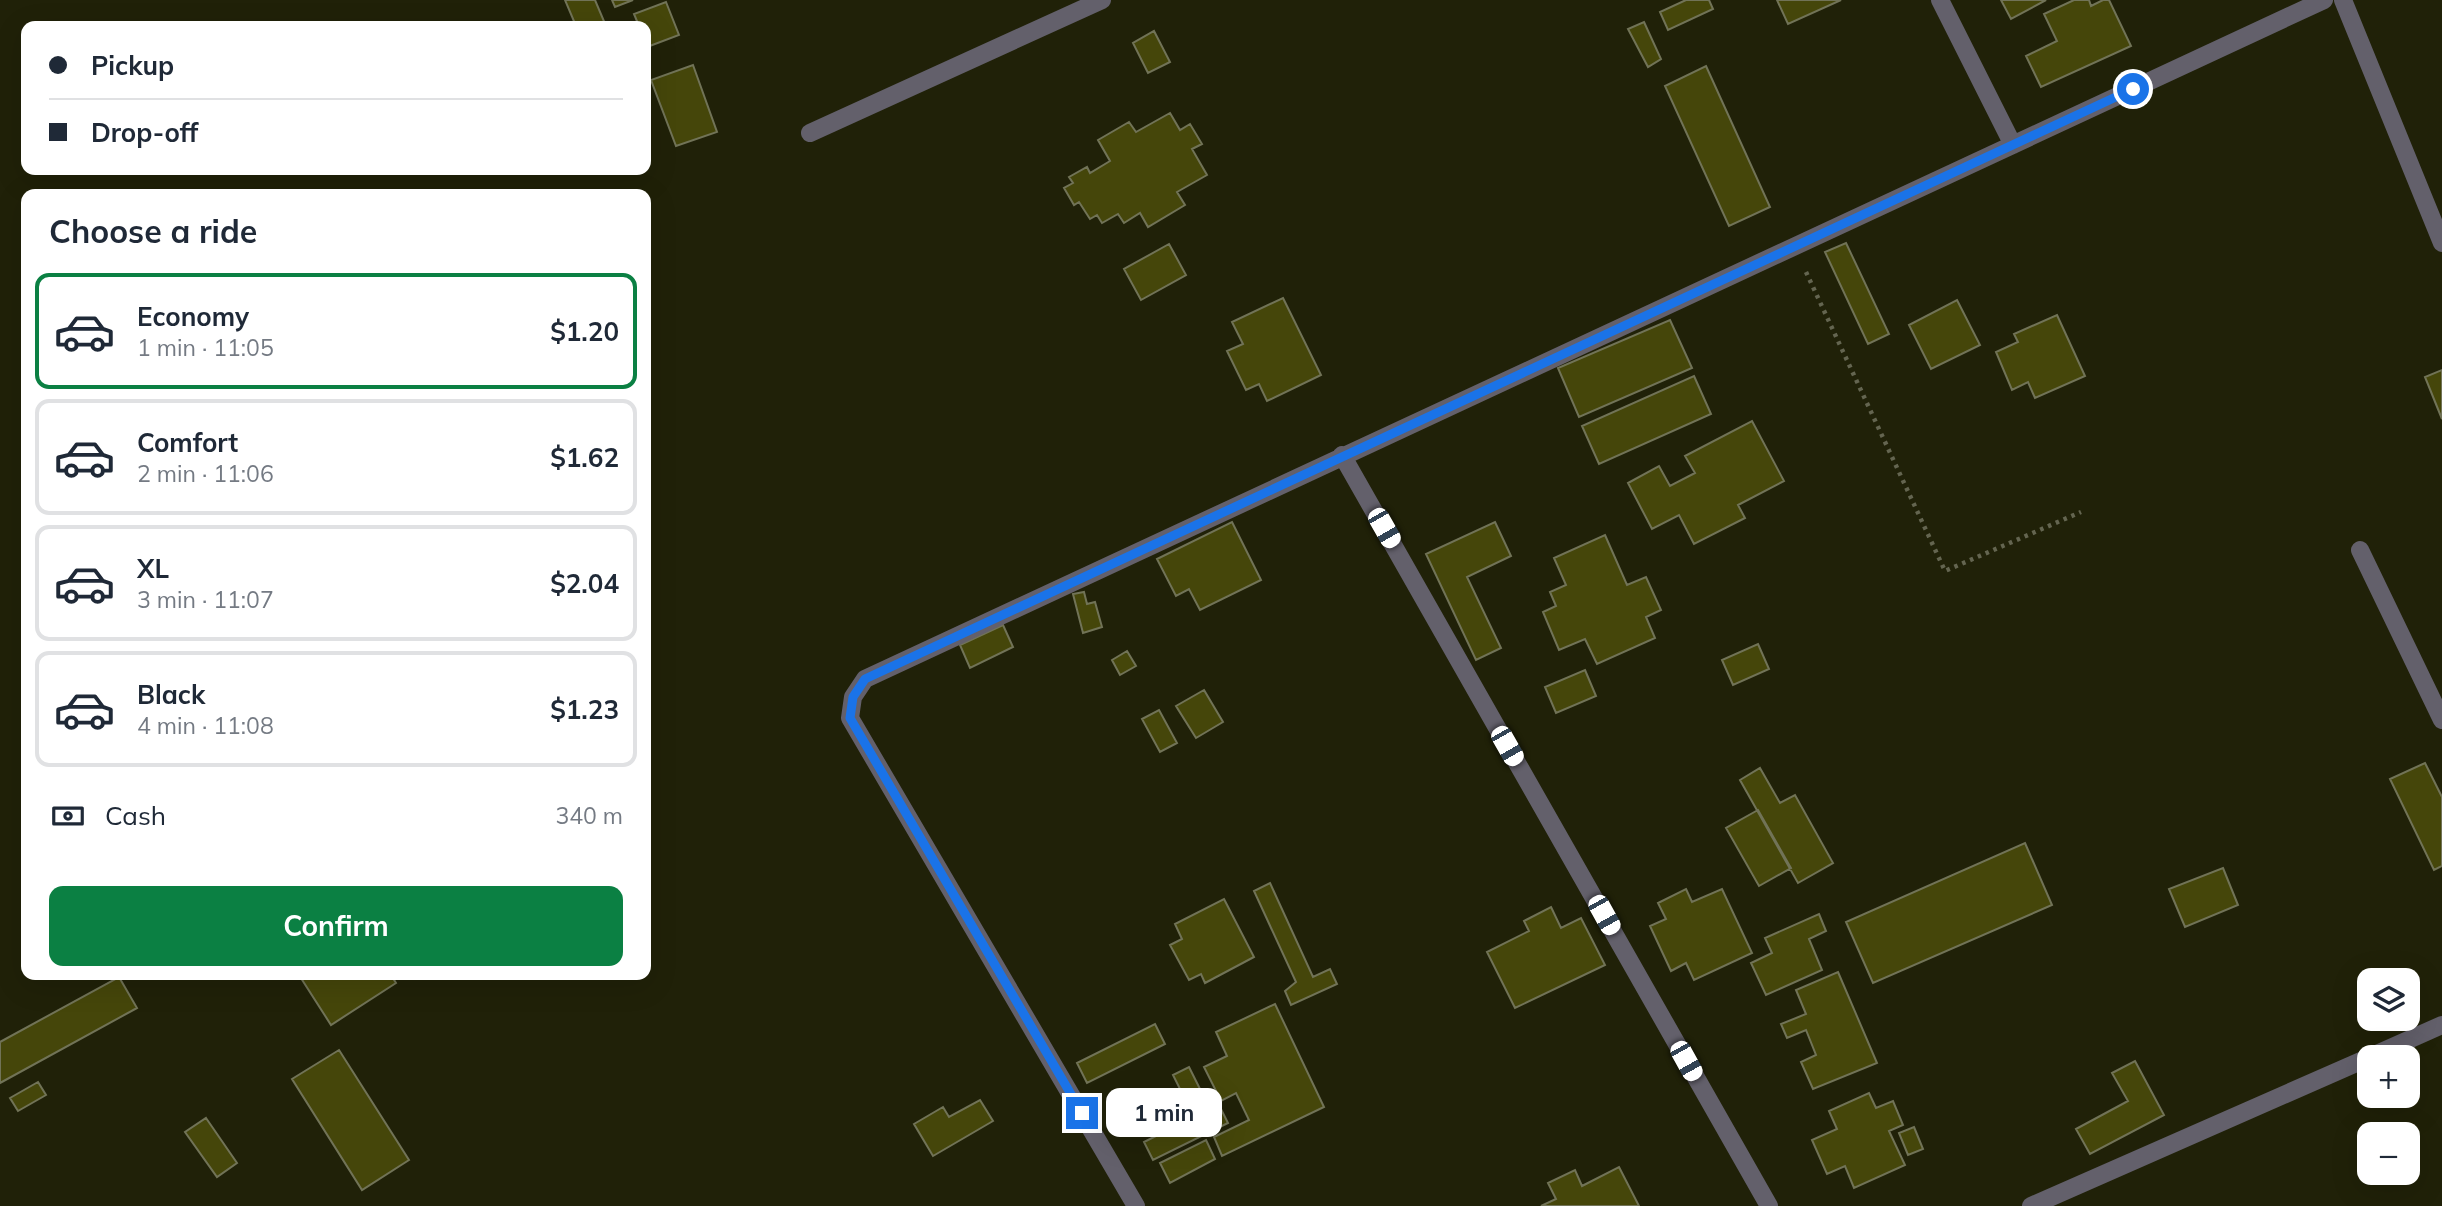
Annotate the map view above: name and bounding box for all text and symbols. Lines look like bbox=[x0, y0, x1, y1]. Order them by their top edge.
text: Pickup bbox=[91, 49, 174, 82]
route start bbox=[2117, 73, 2149, 105]
text: Drop-off bbox=[91, 116, 198, 149]
text: Choose a ride bbox=[49, 211, 257, 251]
icon: car bbox=[53, 300, 116, 363]
text: Economy bbox=[137, 300, 249, 333]
text: $1.20 bbox=[550, 315, 619, 348]
text: 1 min · 11:05 bbox=[137, 333, 274, 362]
icon: car bbox=[53, 426, 116, 489]
text: Comfort bbox=[137, 426, 238, 459]
text: $1.62 bbox=[550, 441, 619, 474]
text: 2 min · 11:06 bbox=[137, 459, 274, 488]
car bbox=[1365, 505, 1404, 551]
icon: car bbox=[53, 552, 116, 615]
text: XL bbox=[137, 552, 169, 585]
text: $2.04 bbox=[550, 567, 619, 600]
text: 3 min · 11:07 bbox=[137, 585, 274, 614]
icon: car bbox=[53, 678, 116, 741]
text: Black bbox=[137, 678, 205, 711]
text: $1.23 bbox=[550, 693, 619, 726]
text: 4 min · 11:08 bbox=[137, 711, 274, 740]
car bbox=[1488, 723, 1527, 769]
icon: cash bbox=[49, 797, 87, 835]
text: Cash bbox=[105, 799, 166, 832]
text: 340 m bbox=[555, 801, 623, 830]
button: Confirm bbox=[49, 886, 623, 966]
car bbox=[1585, 892, 1624, 938]
map controls bbox=[2357, 968, 2420, 1185]
button: layers bbox=[2357, 968, 2420, 1031]
car bbox=[1667, 1038, 1706, 1084]
button: + bbox=[2357, 1045, 2420, 1108]
callout: 1 min bbox=[1106, 1088, 1222, 1138]
route end bbox=[1066, 1097, 1098, 1129]
text: 1 min bbox=[1134, 1098, 1194, 1127]
button: − bbox=[2357, 1122, 2420, 1185]

